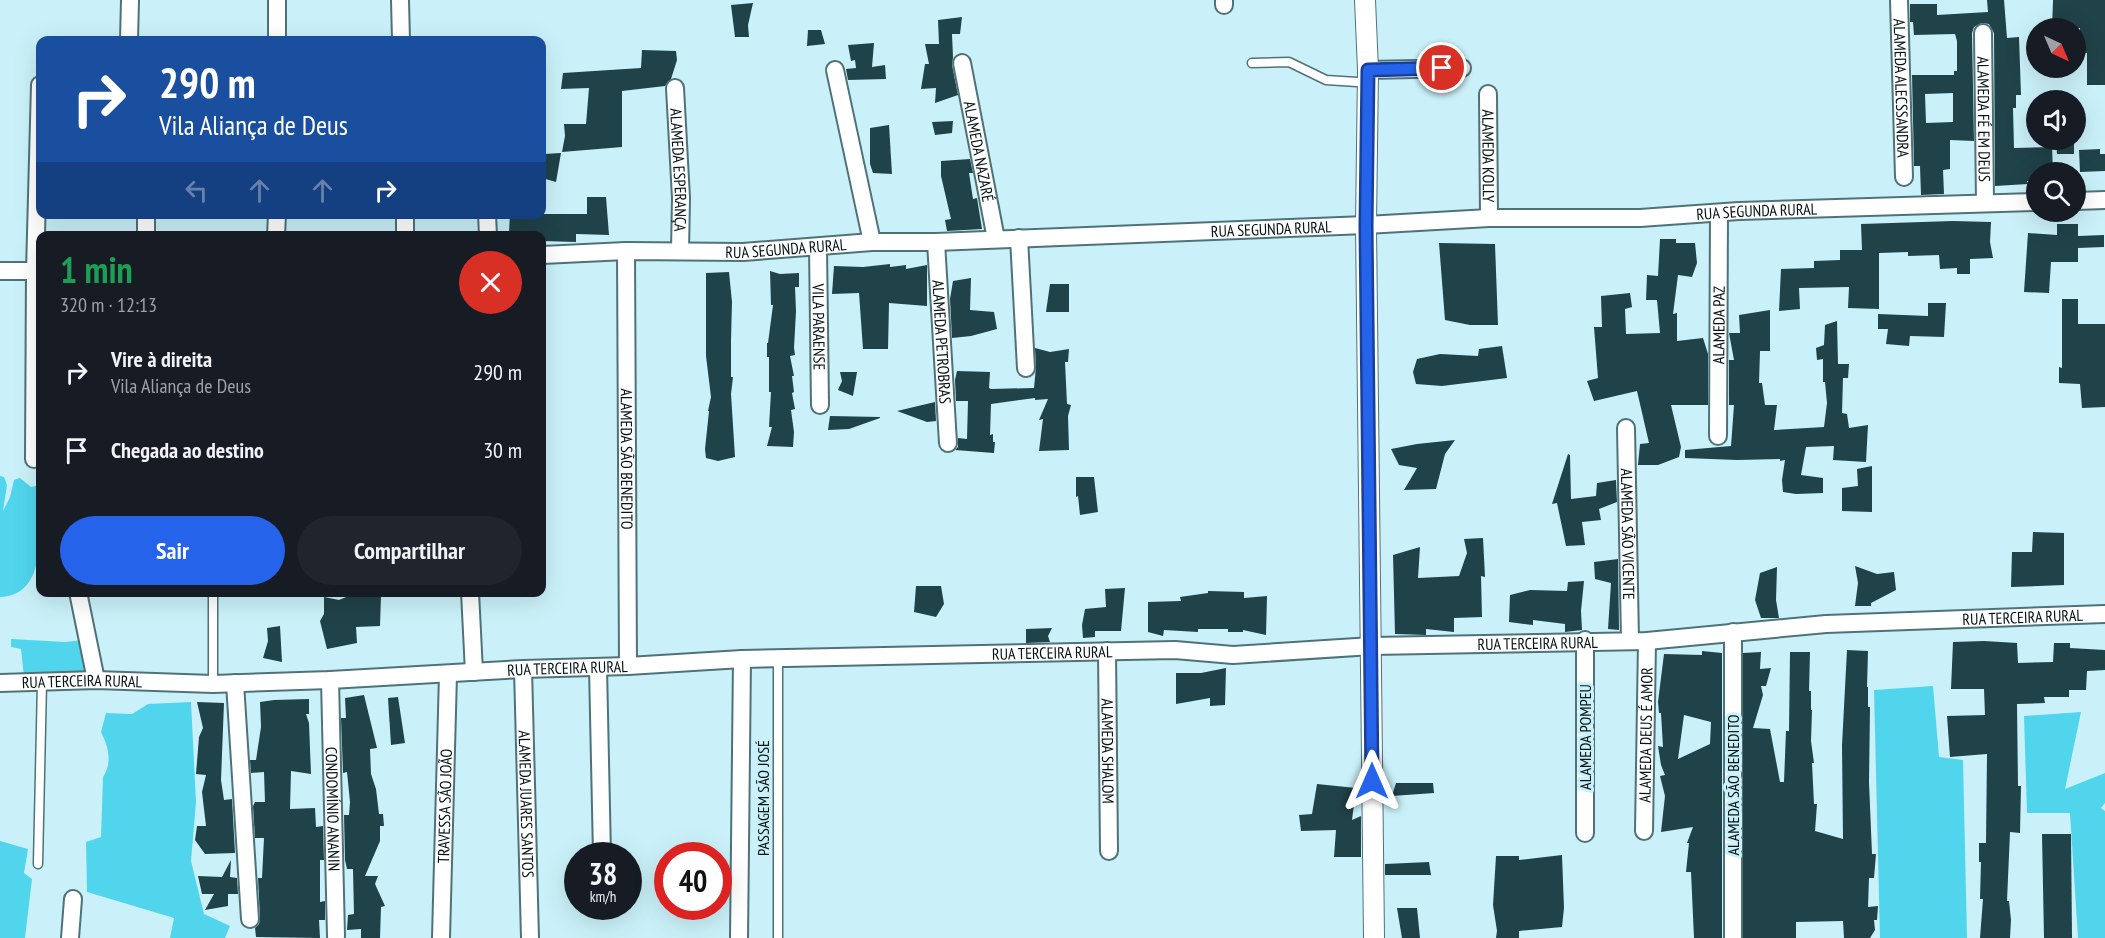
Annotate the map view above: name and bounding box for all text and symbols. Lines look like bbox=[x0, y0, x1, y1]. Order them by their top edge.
street label: ALAMEDA ALECSSANDRA bbox=[1890, 18, 1913, 158]
north arrow bbox=[2026, 18, 2086, 78]
map controls bbox=[2026, 18, 2086, 222]
pin bbox=[1416, 42, 1467, 93]
icon: arrive bbox=[1425, 51, 1458, 84]
text: 290 m bbox=[159, 55, 256, 110]
street label: ALAMEDA FÉ EM DEUS bbox=[1973, 56, 1995, 182]
icon: right bbox=[60, 60, 138, 138]
button: sound bbox=[2026, 90, 2086, 150]
street label: ALAMEDA NAZARÉ bbox=[960, 99, 999, 204]
text: Vila Aliança de Deus bbox=[159, 108, 348, 142]
street label: ALAMEDA ESPERANÇA bbox=[666, 108, 691, 232]
street label: ALAMEDA KOLLY bbox=[1478, 109, 1499, 203]
button: search bbox=[2026, 162, 2086, 222]
icon: left bbox=[180, 174, 213, 207]
icon: ahead bbox=[243, 174, 276, 207]
icon: ahead bbox=[306, 174, 339, 207]
icon: right bbox=[369, 174, 402, 207]
street label: RUA SEGUNDA RURAL bbox=[1696, 199, 1818, 224]
street label: RUA SEGUNDA RURAL bbox=[1210, 216, 1333, 241]
street label: RUA SEGUNDA RURAL bbox=[725, 234, 847, 262]
text: 1 min bbox=[60, 246, 133, 293]
button: close bbox=[459, 251, 522, 314]
street label: ALAMEDA PETROBRAS bbox=[928, 279, 956, 404]
street label: VILA PARAENSE bbox=[808, 283, 830, 370]
street label: ALAMEDA PAZ bbox=[1708, 286, 1729, 364]
text: 320 m · 12:13 bbox=[60, 292, 157, 318]
text: Vire à direita bbox=[111, 345, 212, 373]
icon: right bbox=[60, 356, 93, 389]
text: 290 m bbox=[473, 358, 522, 386]
text: Vila Aliança de Deus bbox=[111, 373, 251, 399]
street label: ALAMEDA SÃO BENEDITO bbox=[617, 388, 637, 530]
icon: arrive bbox=[60, 434, 93, 467]
text: Chegada ao destino bbox=[111, 436, 264, 464]
text: 30 m bbox=[483, 436, 522, 464]
street label: ALAMEDA SÃO VICENTE bbox=[1617, 468, 1639, 600]
button: Sair bbox=[60, 516, 285, 585]
button: Compartilhar bbox=[297, 516, 522, 585]
street label: RUA TERCEIRA RURAL bbox=[1962, 605, 2084, 629]
street label: RUA TERCEIRA RURAL bbox=[1477, 632, 1598, 654]
street label: RUA TERCEIRA RURAL bbox=[992, 641, 1113, 664]
street label: RUA TERCEIRA RURAL bbox=[507, 656, 628, 680]
street label: ALAMEDA DEUS É AMOR bbox=[1634, 667, 1657, 803]
street label: RUA TERCEIRA RURAL bbox=[21, 670, 143, 692]
street label: ALAMEDA POMPEU bbox=[1575, 684, 1595, 790]
street label: ALAMEDA SHALOM bbox=[1097, 698, 1119, 804]
street label: ALAMEDA SÃO BENEDITO bbox=[1723, 714, 1743, 856]
street label: ALAMEDA JUARES SANTOS bbox=[515, 730, 538, 878]
street label: PASSAGEM SÃO JOSÉ bbox=[753, 740, 773, 856]
street label: CONDOMÍNIO ANANIN bbox=[322, 747, 344, 871]
street label: TRAVESSA SÃO JOÃO bbox=[433, 748, 456, 864]
position arrow bbox=[1340, 749, 1404, 813]
speed limit sign: 40 bbox=[654, 842, 732, 920]
text: 38 bbox=[589, 854, 617, 893]
text: km/h bbox=[590, 887, 616, 906]

